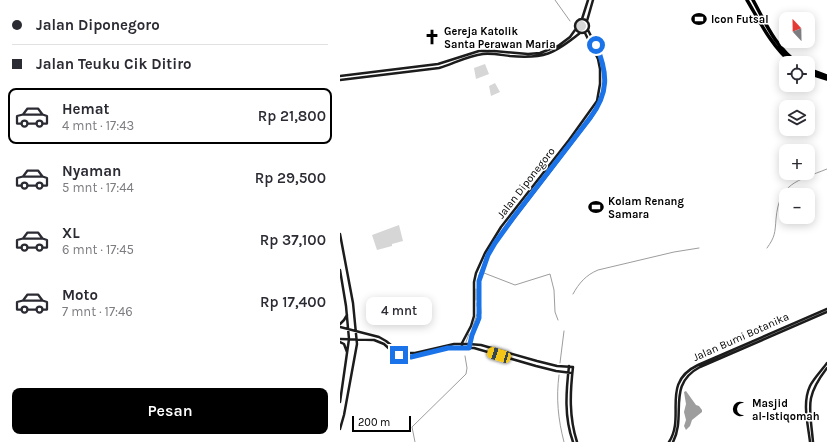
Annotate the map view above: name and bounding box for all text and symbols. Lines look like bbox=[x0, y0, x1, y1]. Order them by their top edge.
sports icon: Icon Futsal bbox=[690, 10, 708, 28]
north arrow bbox=[779, 12, 815, 48]
map controls bbox=[779, 12, 815, 224]
place label: Icon Futsal bbox=[711, 13, 769, 26]
text: Jalan Diponegoro bbox=[36, 16, 160, 34]
place label: Gereja Katolik Santa Perawan Maria bbox=[444, 25, 556, 51]
church icon: Gereja Katolik Santa Perawan Maria bbox=[423, 28, 441, 46]
route start bbox=[587, 36, 605, 54]
text: Jalan Teuku Cik Ditiro bbox=[36, 55, 192, 73]
button: locate bbox=[779, 56, 815, 92]
icon: car bbox=[14, 98, 50, 134]
text: Hemat bbox=[62, 100, 109, 118]
button: layers bbox=[779, 100, 815, 136]
text: Rp 21,800 bbox=[258, 107, 326, 125]
text: 4 mnt · 17:43 bbox=[62, 118, 134, 133]
button: + bbox=[779, 144, 815, 180]
street label: Jalan Diponegoro bbox=[494, 145, 558, 221]
icon: car bbox=[14, 160, 50, 196]
text: Nyaman bbox=[62, 162, 121, 180]
text: Rp 29,500 bbox=[255, 169, 326, 187]
text: 5 mnt · 17:44 bbox=[62, 180, 134, 195]
button: − bbox=[779, 188, 815, 224]
place label: Kolam Renang Samara bbox=[608, 195, 684, 221]
sports icon: Kolam Renang Samara bbox=[587, 198, 605, 216]
icon: car bbox=[14, 222, 50, 258]
text: XL bbox=[62, 224, 80, 242]
text: Rp 37,100 bbox=[260, 231, 326, 249]
text: 6 mnt · 17:45 bbox=[62, 242, 134, 257]
icon: car bbox=[14, 284, 50, 320]
text: Moto bbox=[62, 286, 98, 304]
text: Rp 17,400 bbox=[260, 293, 326, 311]
callout: 4 mnt bbox=[366, 297, 432, 325]
text: 4 mnt bbox=[381, 303, 417, 318]
text: 7 mnt · 17:46 bbox=[62, 304, 133, 319]
street label: Jalan Bumi Botanika bbox=[691, 310, 791, 364]
route end bbox=[390, 346, 408, 364]
car bbox=[486, 346, 512, 364]
button: Pesan bbox=[12, 388, 328, 434]
place label: Masjid al-Istiqomah bbox=[752, 397, 820, 423]
mosque icon: Masjid al-Istiqomah bbox=[731, 400, 749, 418]
scale bar bbox=[352, 414, 411, 433]
text: 200 m bbox=[358, 416, 390, 429]

